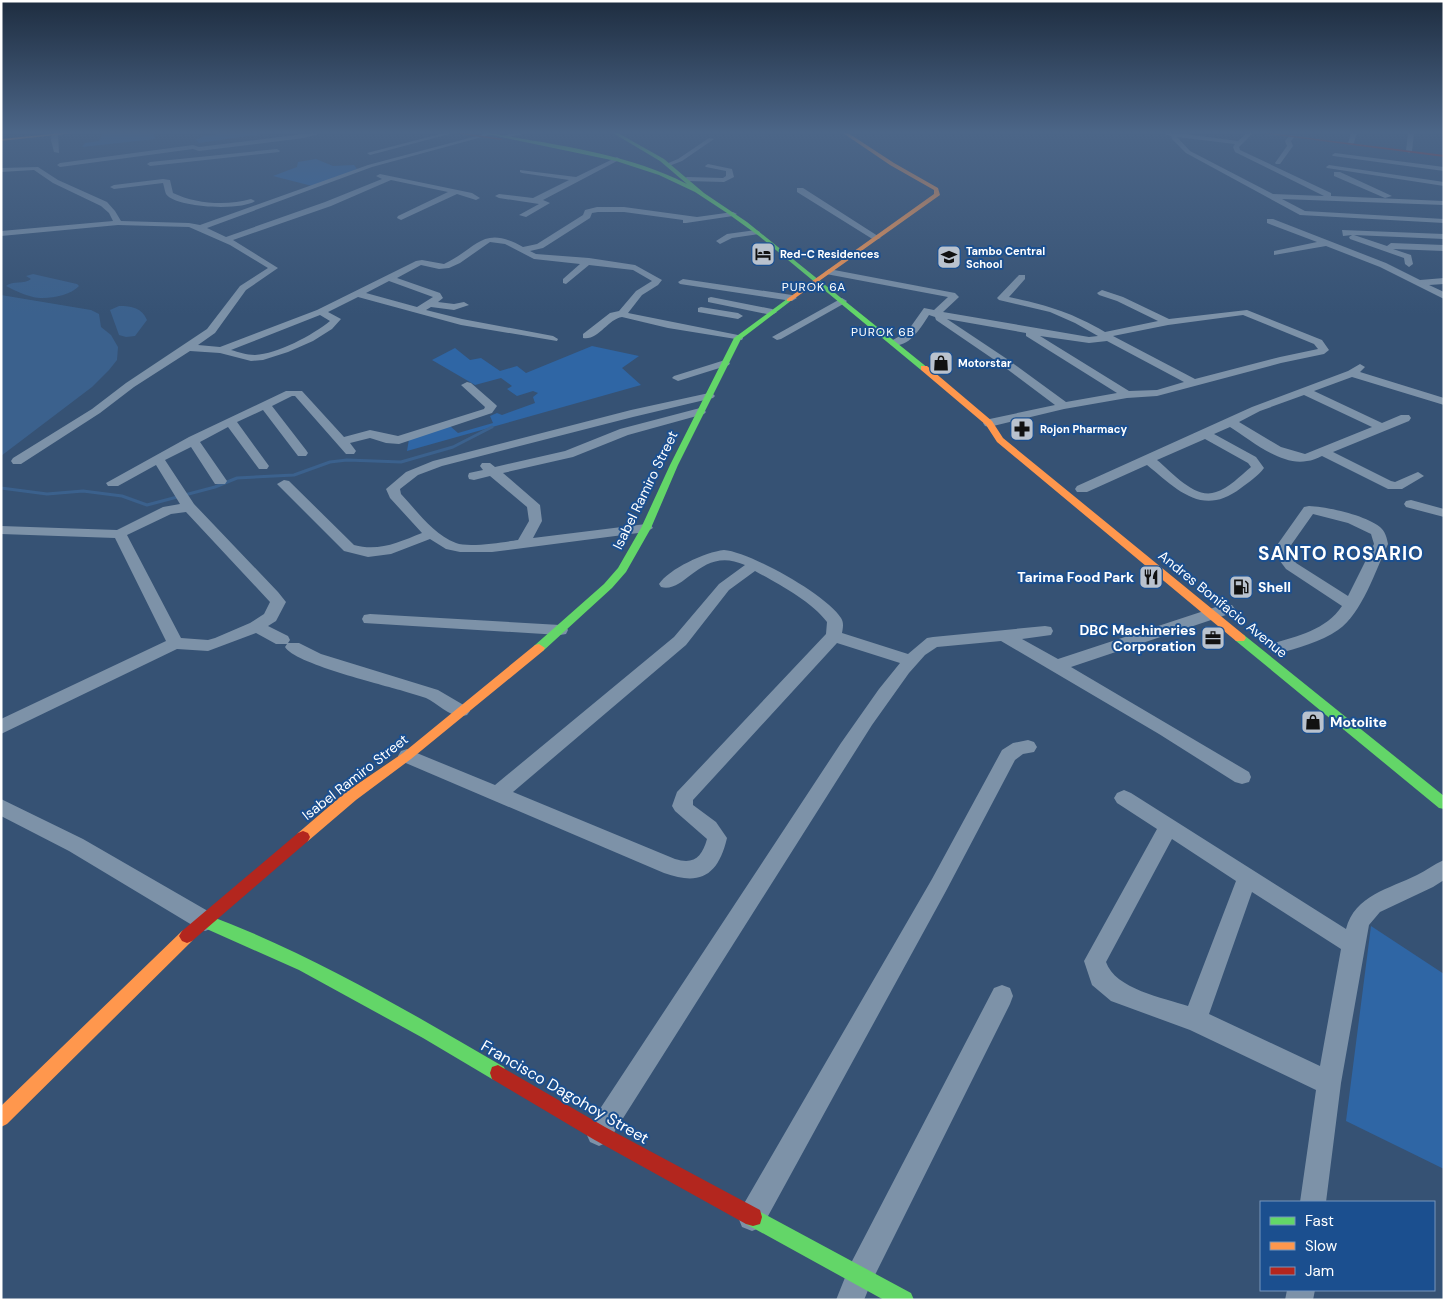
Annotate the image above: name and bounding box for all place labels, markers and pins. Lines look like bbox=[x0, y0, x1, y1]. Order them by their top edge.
hotel icon: Red-C Residences bbox=[750, 241, 776, 267]
school or university icon: Tambo Central School bbox=[936, 244, 962, 270]
place label: Tambo Central School bbox=[966, 244, 1045, 271]
place label: Red-C Residences bbox=[780, 247, 879, 261]
shop icon: Motorstar bbox=[928, 350, 954, 376]
place label: Motorstar bbox=[958, 356, 1012, 370]
pharmacy icon: Rojon Pharmacy bbox=[1009, 416, 1035, 442]
place label: Rojon Pharmacy bbox=[1040, 422, 1127, 436]
restaurant icon: Tarima Food Park bbox=[1138, 564, 1164, 590]
place label: Tarima Food Park bbox=[1017, 568, 1134, 586]
fuel station icon: Shell bbox=[1228, 574, 1254, 600]
place label: Shell bbox=[1258, 578, 1291, 596]
place label: DBC Machineries Corporation bbox=[1079, 621, 1196, 655]
office icon: DBC Machineries Corporation bbox=[1200, 625, 1226, 651]
shop icon: Motolite bbox=[1300, 709, 1326, 735]
place label: Motolite bbox=[1330, 713, 1387, 731]

